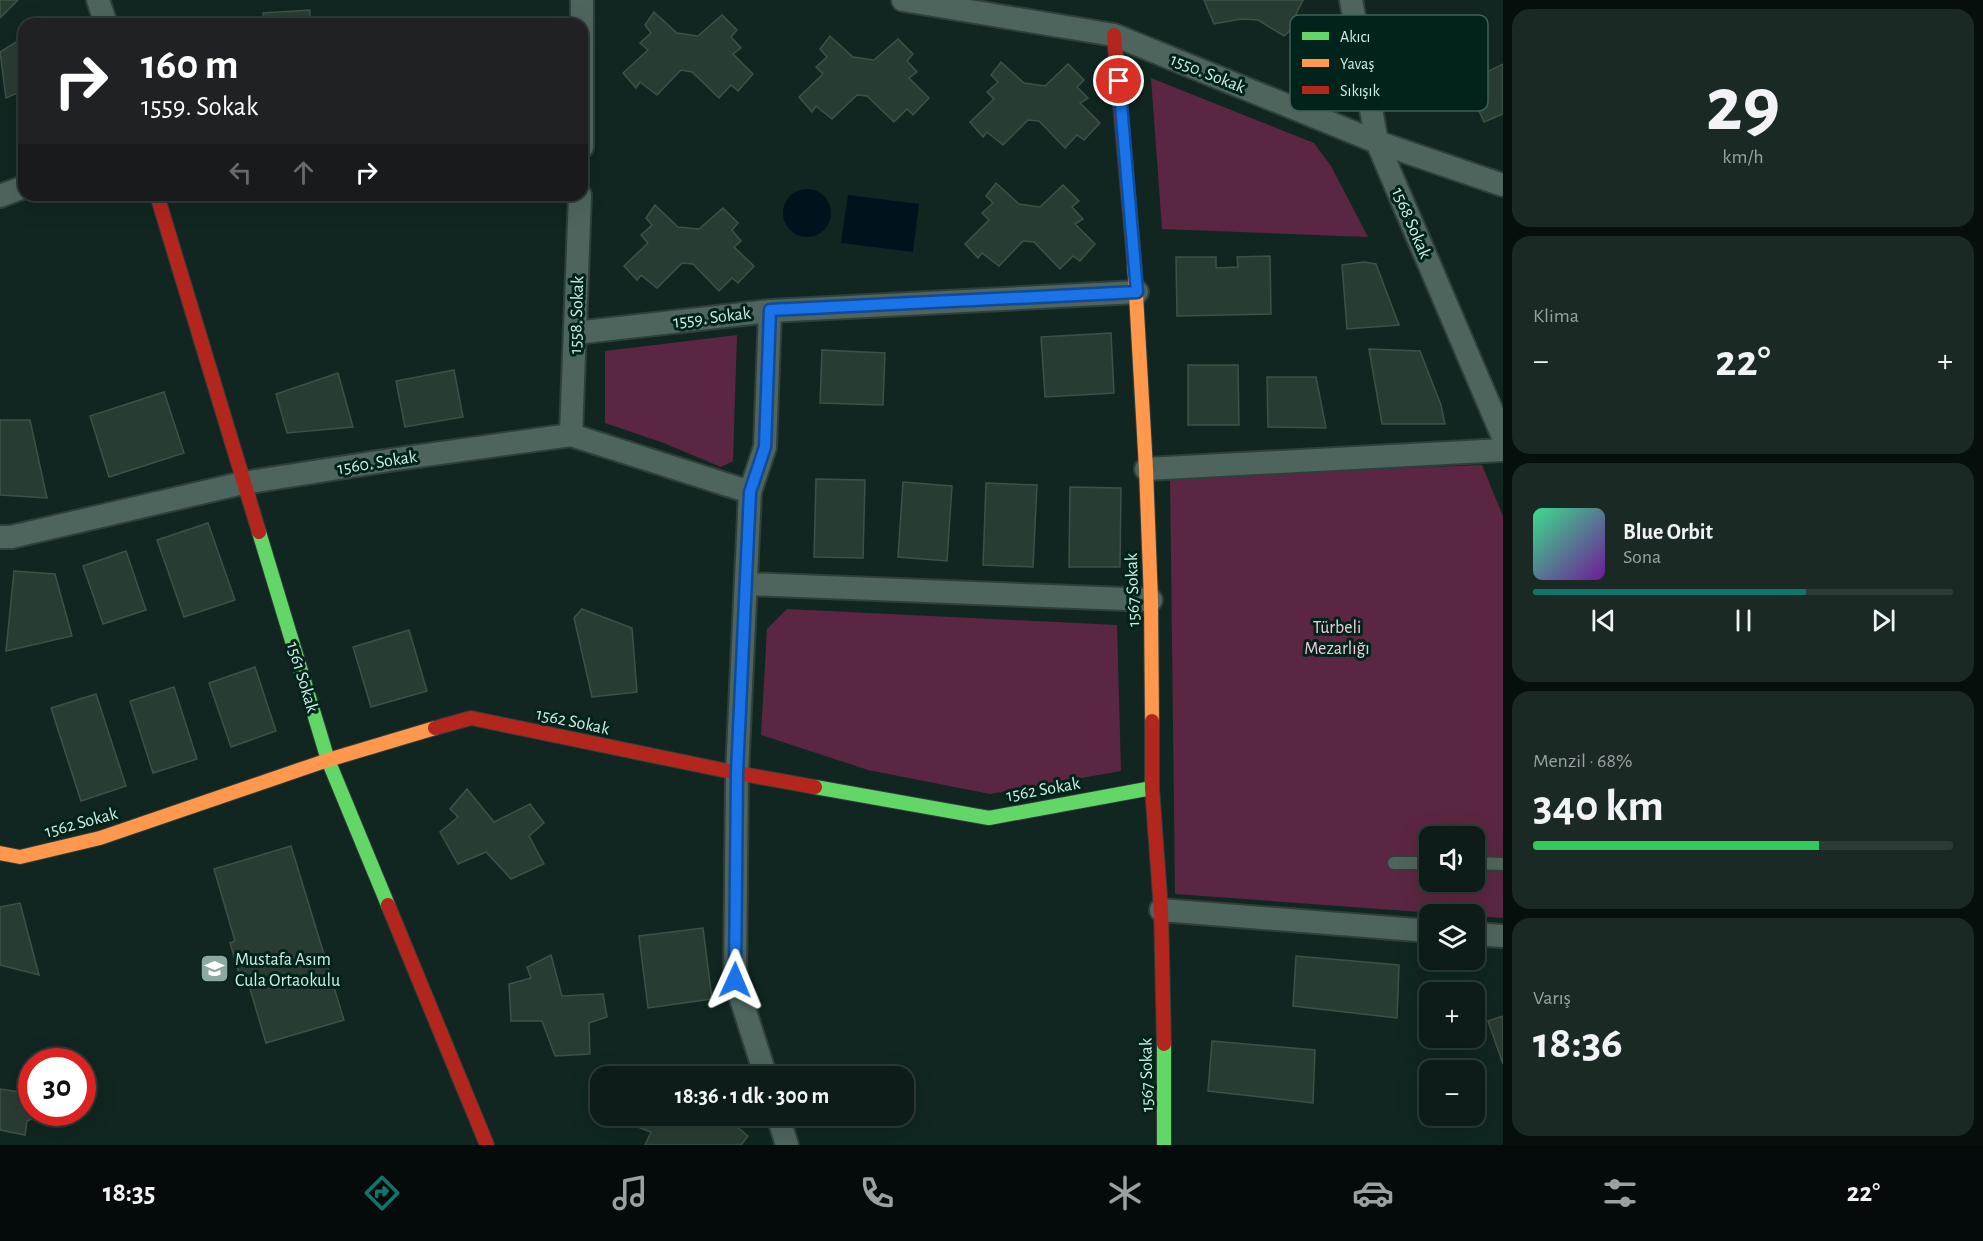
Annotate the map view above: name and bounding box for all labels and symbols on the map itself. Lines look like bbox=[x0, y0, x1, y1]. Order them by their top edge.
legend bbox=[1290, 15, 1488, 111]
text: Akıcı bbox=[1340, 29, 1370, 45]
street label: 1550. Sokak bbox=[1168, 51, 1248, 97]
pin bbox=[1093, 55, 1144, 106]
text: Yavaş bbox=[1340, 56, 1375, 72]
text: Sıkışık bbox=[1340, 83, 1380, 99]
street label: 1568 Sokak bbox=[1388, 185, 1434, 262]
street label: 1558. Sokak bbox=[567, 275, 587, 354]
street label: 1559. Sokak bbox=[672, 304, 753, 332]
street label: 1560. Sokak bbox=[336, 448, 419, 478]
street label: 1567 Sokak bbox=[1123, 552, 1143, 627]
park label: Türbeli Mezarlığı bbox=[1304, 619, 1370, 658]
street label: 1561 Sokak bbox=[283, 640, 322, 715]
street label: 1562 Sokak bbox=[534, 705, 612, 739]
street label: 1562 Sokak bbox=[1005, 775, 1082, 805]
street label: 1562 Sokak bbox=[43, 804, 120, 841]
position arrow bbox=[703, 948, 767, 1012]
place label: Mustafa Asım Cula Ortaokulu bbox=[235, 951, 340, 990]
school or university icon: Mustafa Asım Cula Ortaokulu bbox=[198, 953, 230, 985]
street label: 1567 Sokak bbox=[1137, 1037, 1157, 1112]
speed limit sign: 30 bbox=[18, 1048, 96, 1126]

